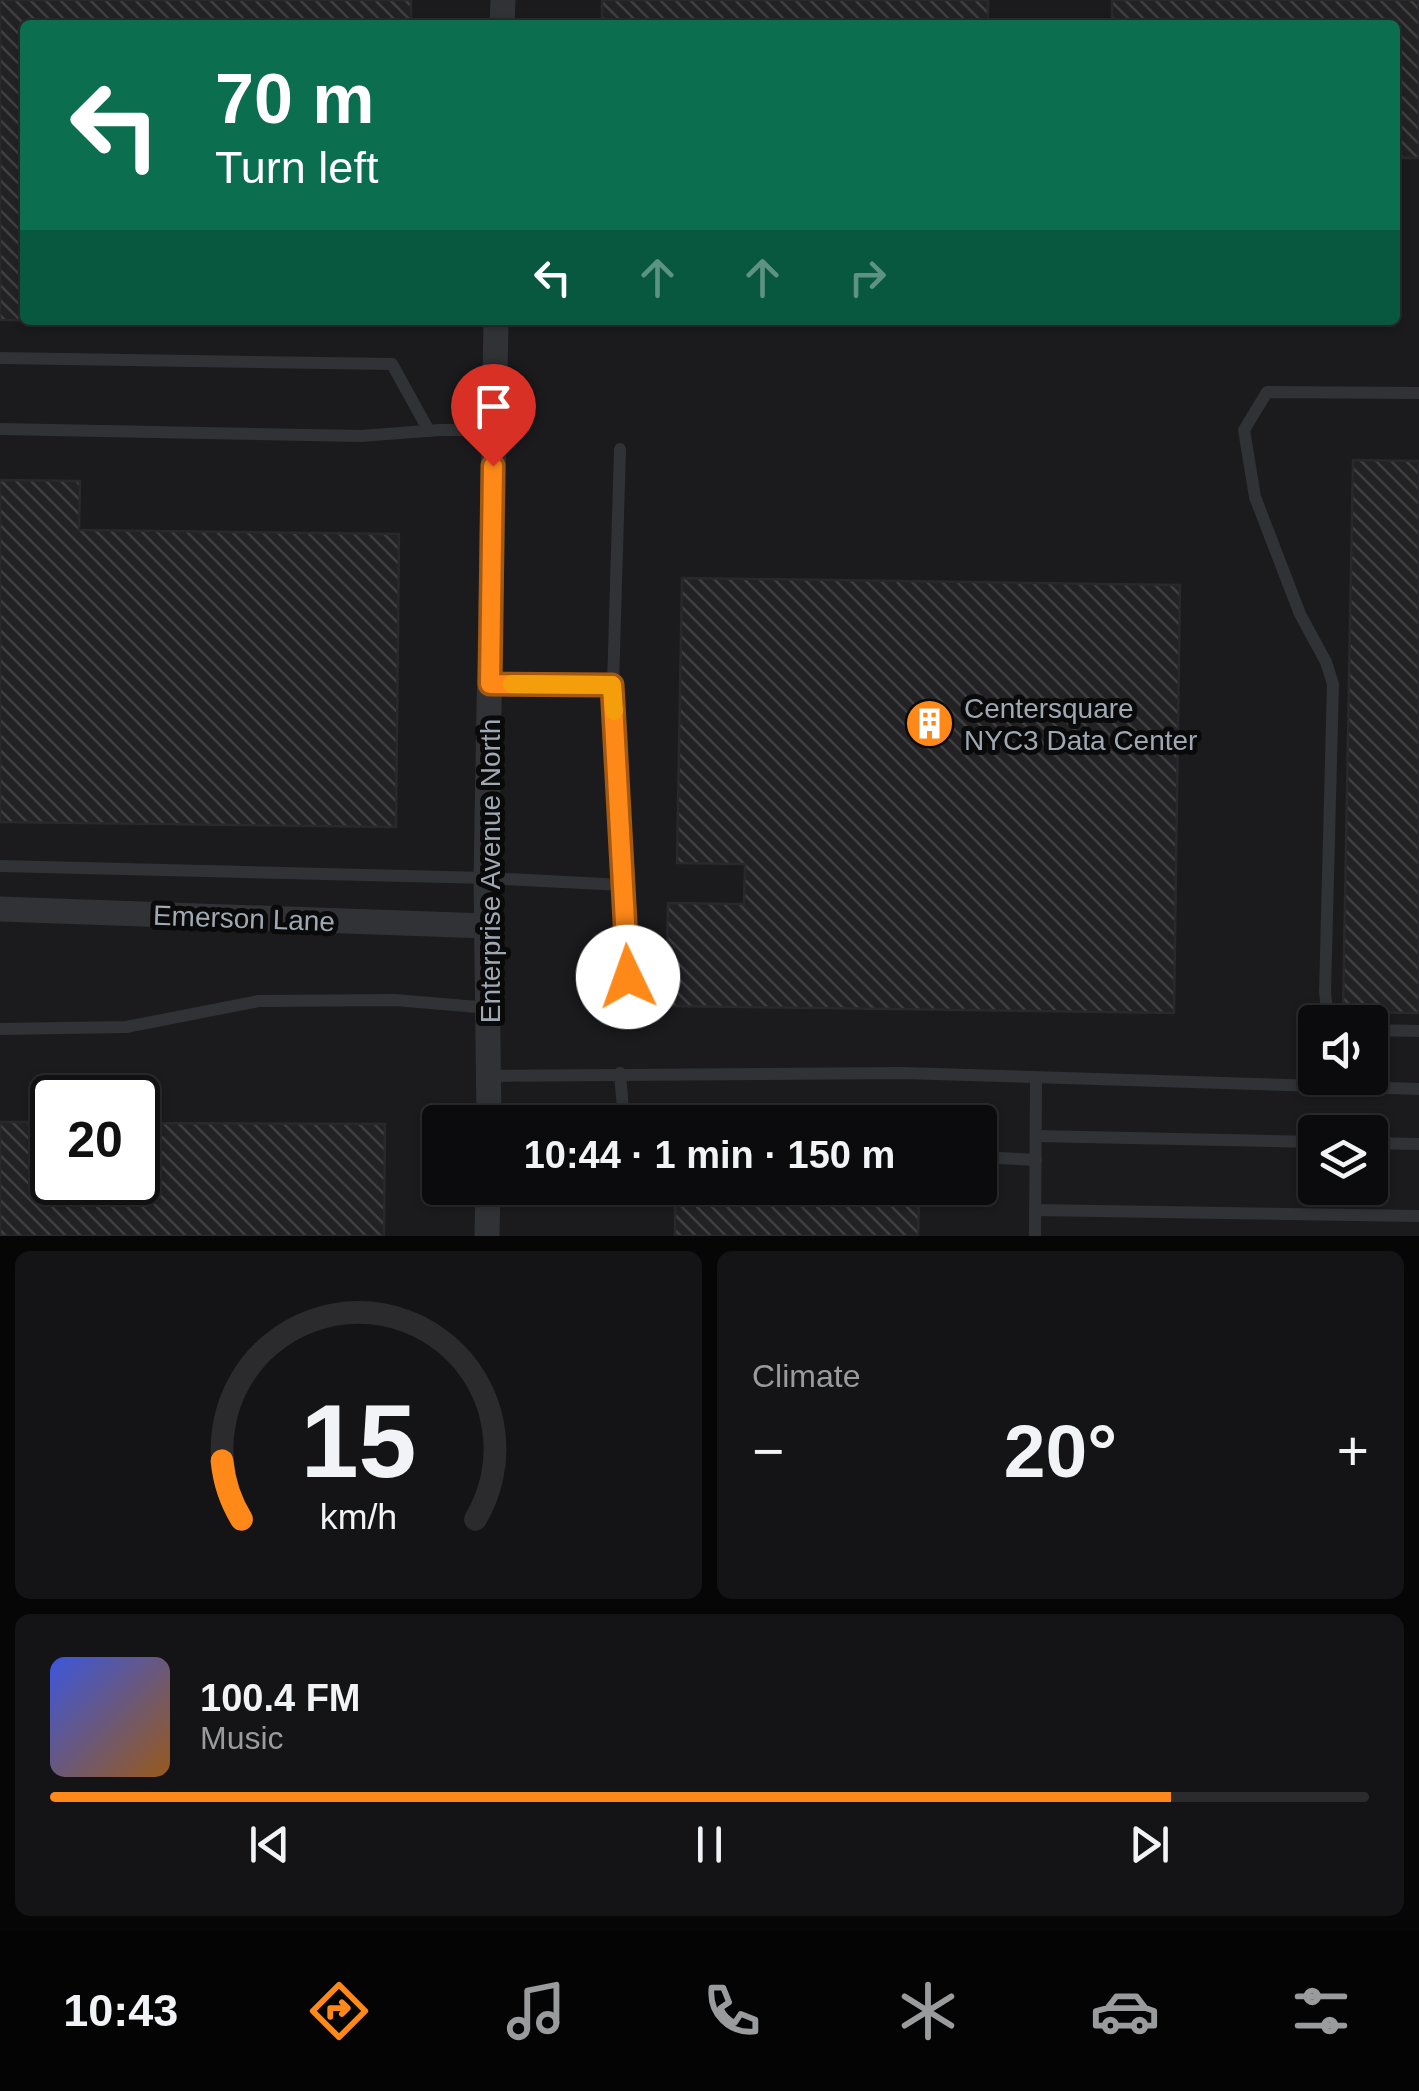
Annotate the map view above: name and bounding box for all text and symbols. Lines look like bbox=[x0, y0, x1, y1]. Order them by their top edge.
icon: left bbox=[50, 60, 180, 190]
text: 70 m bbox=[215, 60, 375, 138]
text: Turn left bbox=[215, 142, 378, 193]
icon: left bbox=[525, 250, 580, 305]
icon: ahead bbox=[630, 250, 685, 305]
icon: ahead bbox=[735, 250, 790, 305]
icon: right bbox=[840, 250, 895, 305]
pin bbox=[451, 364, 536, 467]
icon: arrive bbox=[466, 379, 521, 434]
place label: Centersquare NYC3 Data Center bbox=[964, 693, 1197, 756]
building icon: Centersquare NYC3 Data Center bbox=[903, 698, 955, 750]
street label: Enterprise Avenue North bbox=[475, 719, 506, 1023]
street label: Emerson Lane bbox=[152, 900, 336, 937]
position arrow bbox=[576, 925, 680, 1029]
map controls bbox=[1298, 1005, 1388, 1205]
button: sound bbox=[1298, 1005, 1388, 1095]
speed limit sign: 20 bbox=[30, 1075, 160, 1205]
button: layers bbox=[1298, 1115, 1388, 1205]
text: 10:44 · 1 min · 150 m bbox=[524, 1134, 895, 1176]
text: Climate bbox=[752, 1358, 860, 1394]
text: 15 bbox=[301, 1383, 416, 1499]
text: 20° bbox=[1004, 1409, 1117, 1493]
text: − bbox=[752, 1420, 784, 1482]
text: + bbox=[1337, 1420, 1369, 1482]
text: km/h bbox=[320, 1497, 397, 1537]
text: 100.4 FM bbox=[200, 1677, 361, 1719]
text: Music bbox=[200, 1720, 284, 1756]
icon: previous bbox=[242, 1817, 297, 1872]
icon: pause bbox=[682, 1817, 737, 1872]
icon: next bbox=[1122, 1817, 1177, 1872]
icon: directions bbox=[304, 1976, 374, 2046]
icon: music bbox=[501, 1976, 571, 2046]
icon: phone bbox=[697, 1976, 767, 2046]
icon: climate bbox=[893, 1976, 963, 2046]
icon: car bbox=[1090, 1976, 1160, 2046]
icon: filters bbox=[1286, 1976, 1356, 2046]
text: 10:43 bbox=[63, 1985, 178, 2036]

